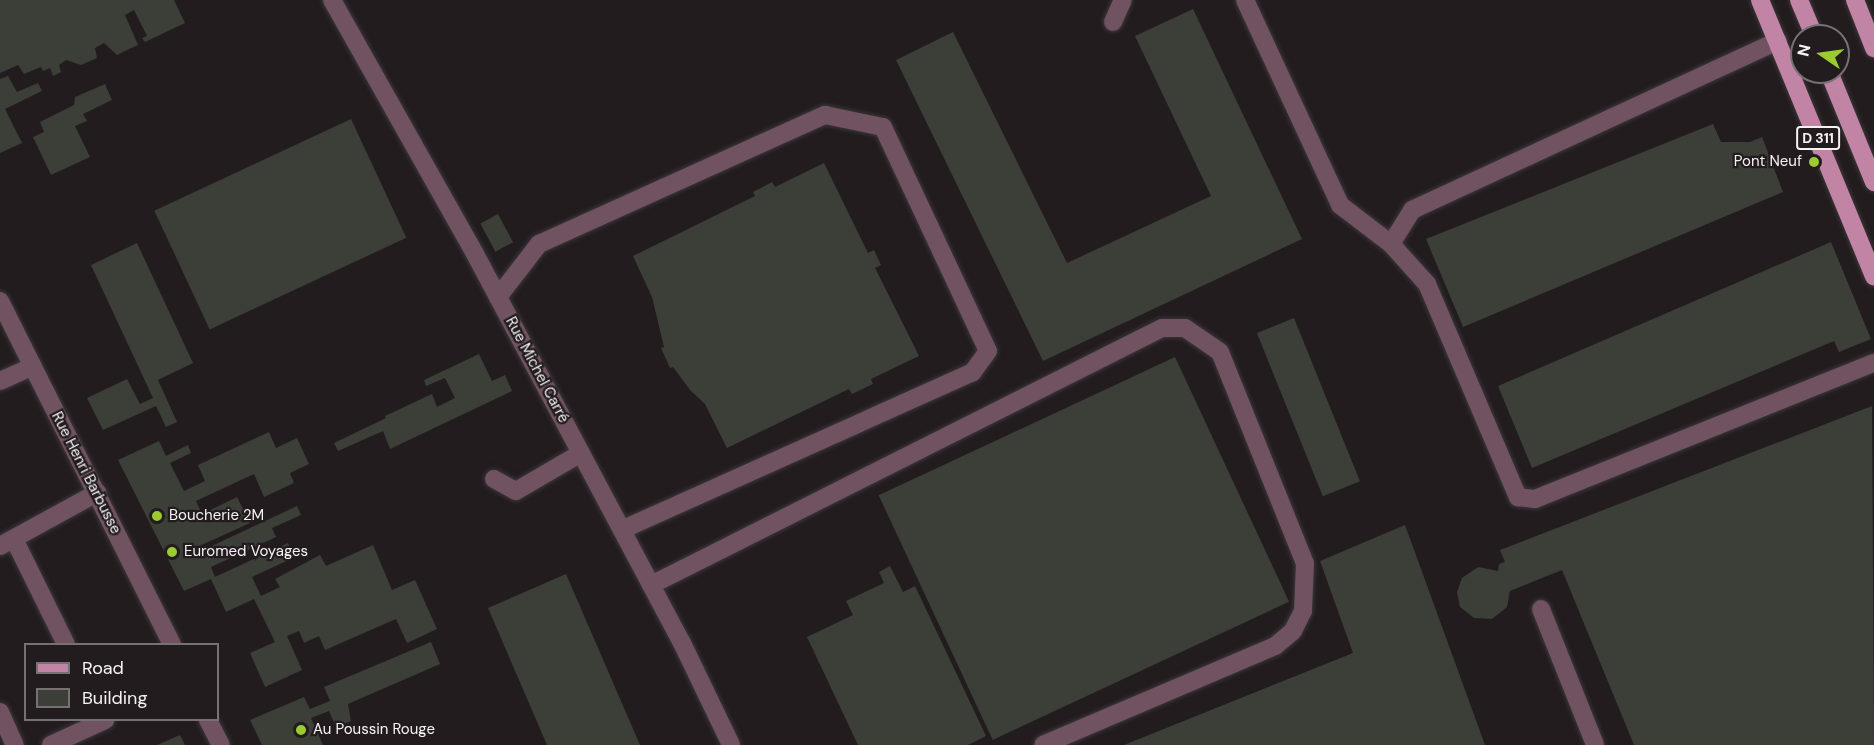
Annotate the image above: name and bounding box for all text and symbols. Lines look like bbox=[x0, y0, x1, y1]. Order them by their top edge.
north arrow bbox=[1790, 24, 1850, 84]
text: N bbox=[1792, 42, 1815, 58]
road number: D 311 bbox=[1796, 127, 1840, 149]
place label: Pont Neuf bbox=[1734, 153, 1802, 171]
marker: Pont Neuf bbox=[1807, 155, 1821, 169]
street label: Rue Michel Carré bbox=[501, 314, 573, 426]
street label: Rue Henri Barbusse bbox=[47, 409, 125, 537]
place label: Boucherie 2M bbox=[169, 507, 264, 525]
marker: Boucherie 2M bbox=[150, 509, 164, 523]
place label: Euromed Voyages bbox=[184, 543, 308, 561]
marker: Euromed Voyages bbox=[165, 545, 179, 559]
legend bbox=[24, 643, 219, 721]
text: Road bbox=[82, 656, 124, 680]
text: Building bbox=[82, 686, 147, 710]
place label: Au Poussin Rouge bbox=[313, 721, 435, 739]
marker: Au Poussin Rouge bbox=[294, 723, 308, 737]

